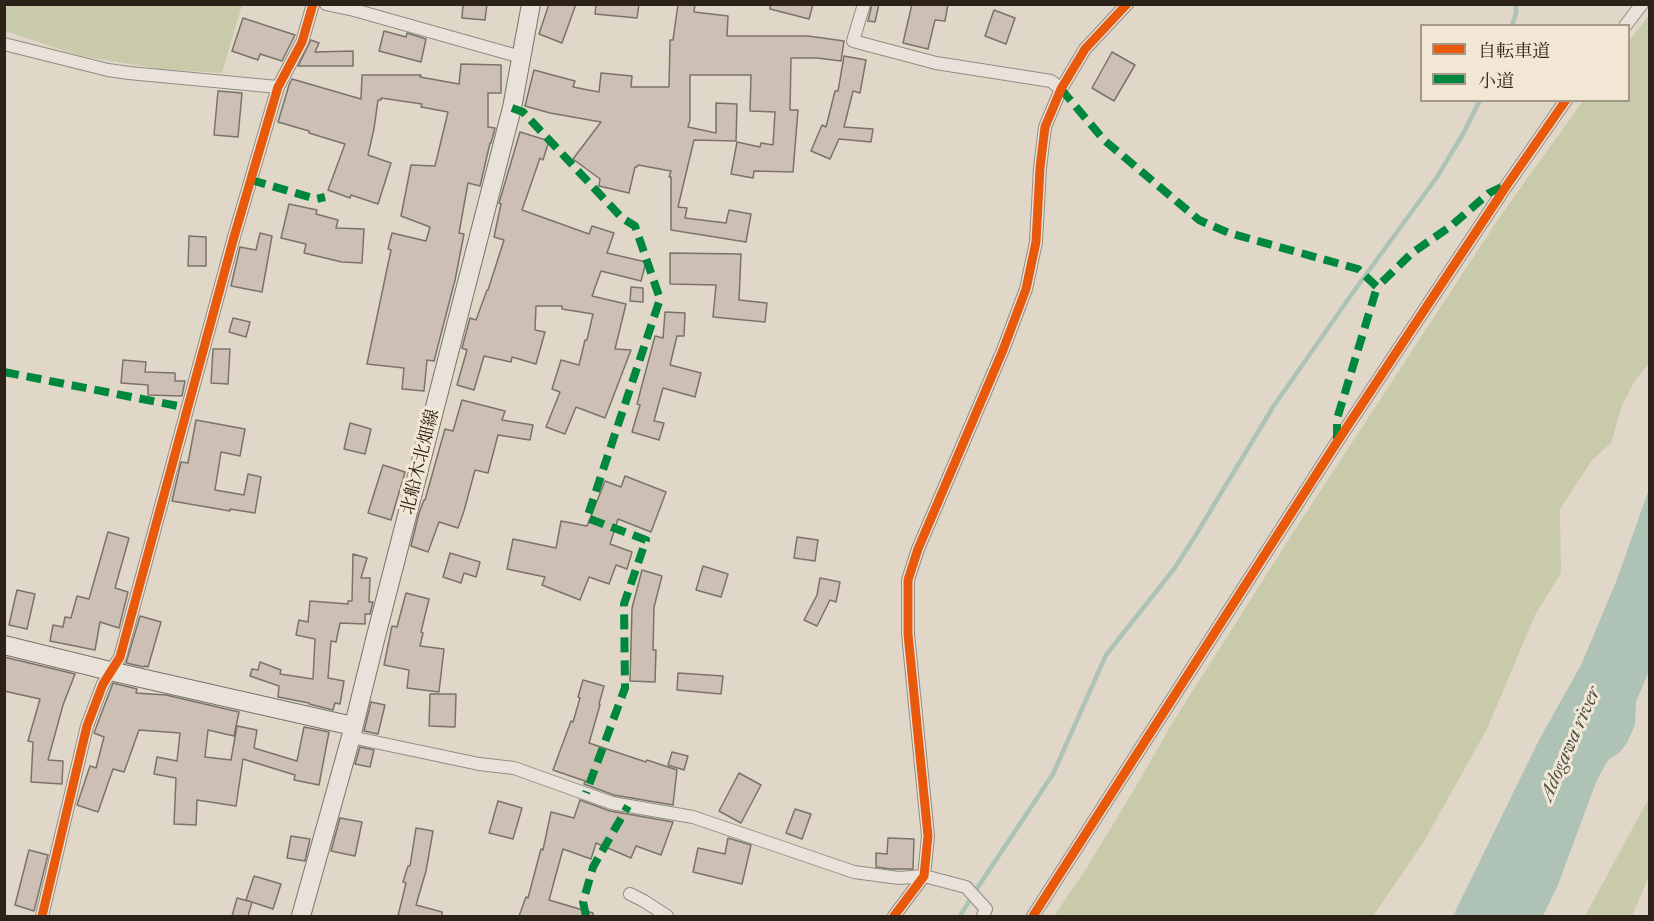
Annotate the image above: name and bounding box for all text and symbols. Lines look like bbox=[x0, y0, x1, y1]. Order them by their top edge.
legend bbox=[1420, 24, 1630, 102]
text: 自転車道 bbox=[1478, 41, 1550, 62]
text: 小道 bbox=[1478, 71, 1514, 92]
street label: 北船木北畑線 bbox=[397, 407, 445, 517]
water label: Adogawa river bbox=[1535, 683, 1607, 805]

